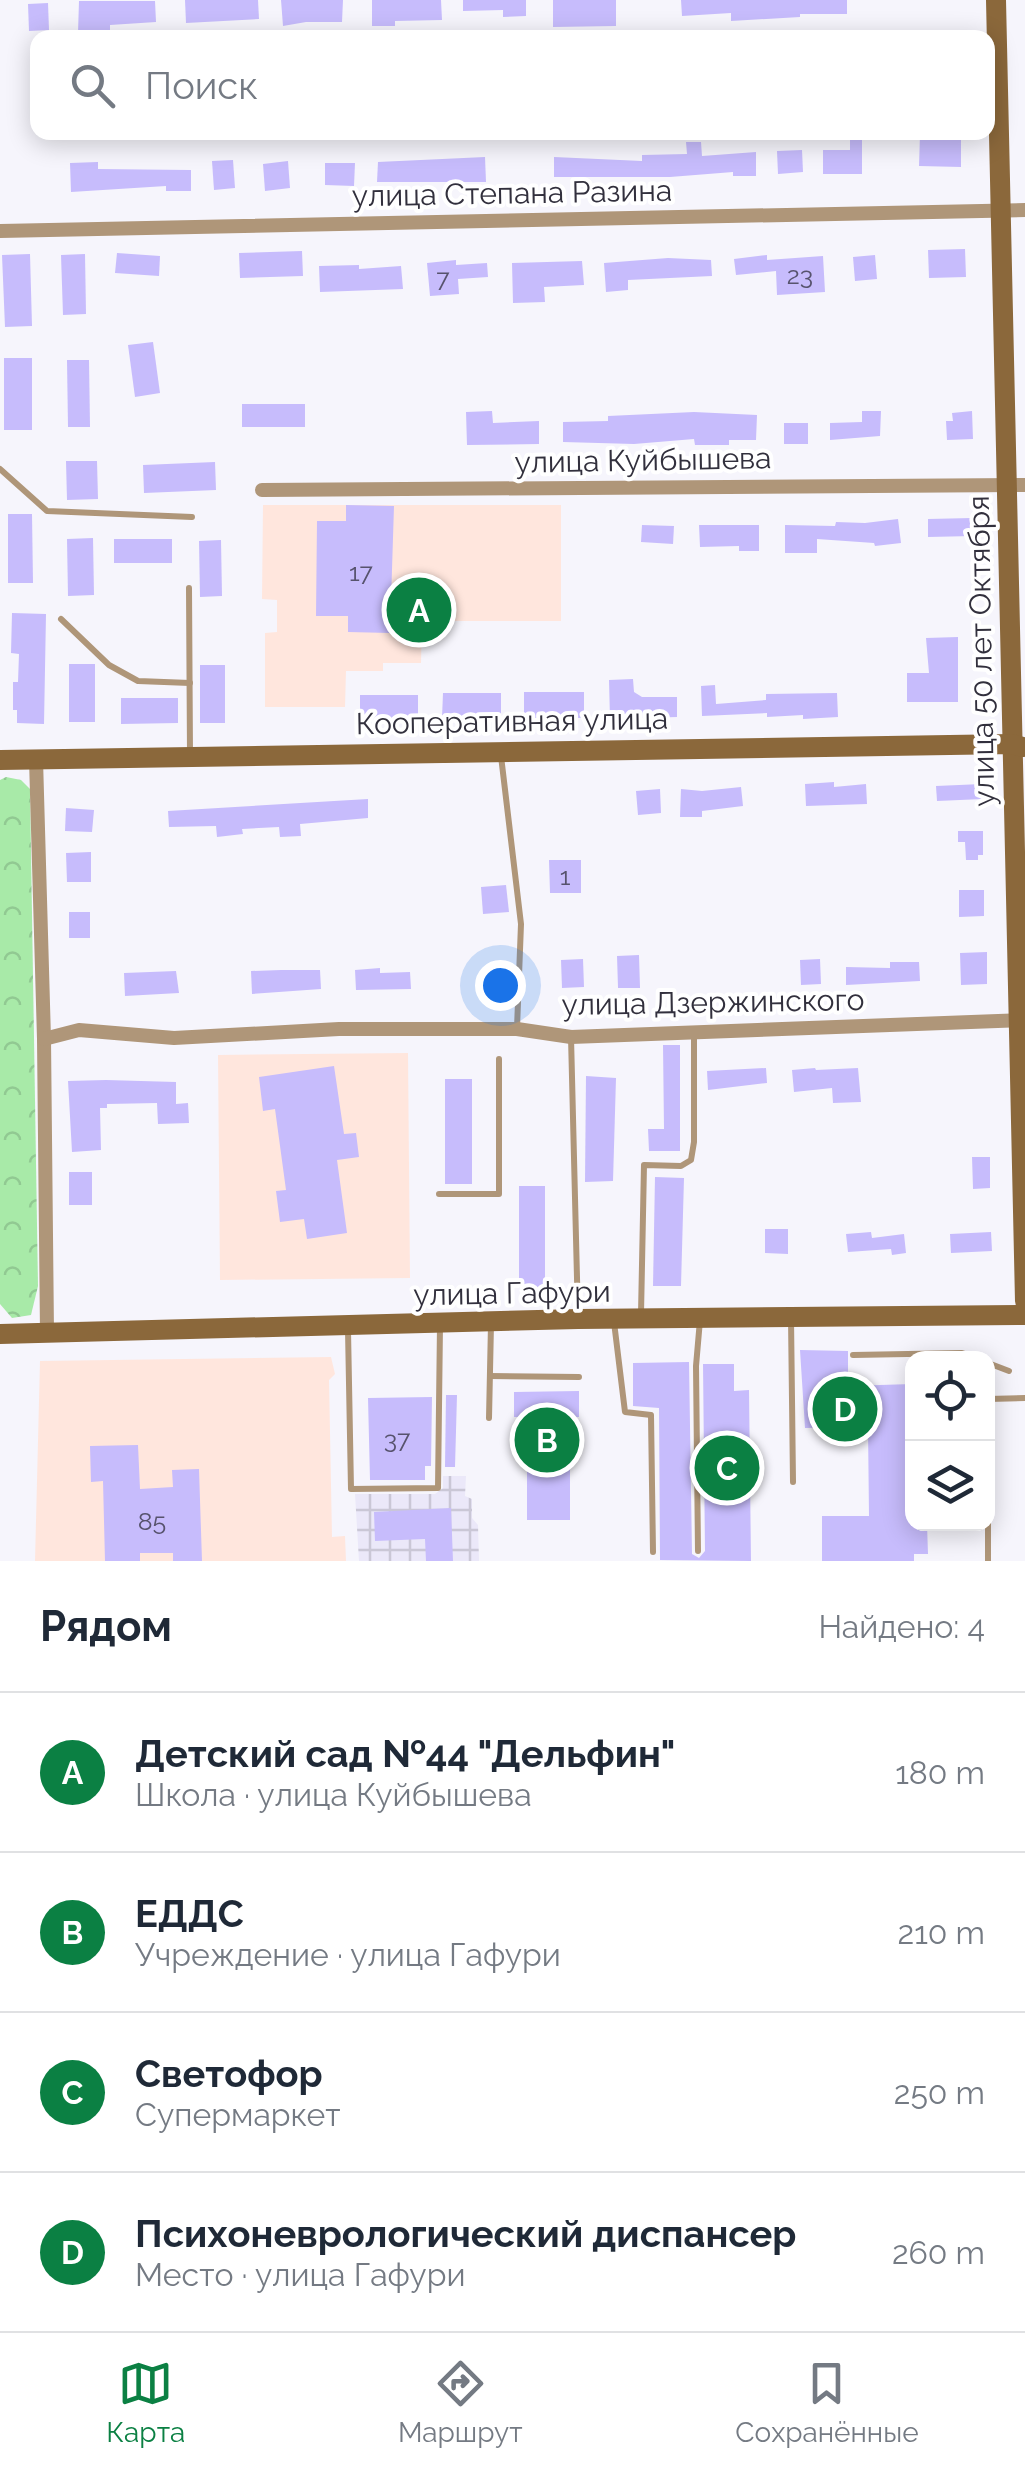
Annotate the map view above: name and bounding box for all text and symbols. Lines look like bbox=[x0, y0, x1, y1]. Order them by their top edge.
search box bbox=[30, 30, 995, 140]
icon: search bbox=[65, 58, 120, 113]
text: Поиск bbox=[145, 63, 258, 108]
street label: улица Степана Разина bbox=[352, 173, 672, 213]
house number: 23 bbox=[787, 260, 813, 290]
house number: 7 bbox=[436, 263, 450, 293]
street label: улица Куйбышева bbox=[514, 440, 772, 480]
street label: улица 50 лет Октября bbox=[961, 495, 1001, 807]
house number: 17 bbox=[349, 557, 374, 587]
pin: A bbox=[386, 572, 452, 648]
street label: Кооперативная улица bbox=[356, 701, 668, 741]
house number: 1 bbox=[560, 861, 571, 891]
your location bbox=[475, 960, 526, 1011]
street label: улица Дзержинского bbox=[561, 982, 865, 1022]
street label: улица Гафури bbox=[413, 1274, 611, 1312]
map controls bbox=[905, 1351, 995, 1531]
button: locate bbox=[905, 1351, 995, 1441]
pin: D bbox=[812, 1372, 878, 1446]
pin: B bbox=[514, 1402, 580, 1478]
house number: 37 bbox=[384, 1424, 411, 1454]
pin: C bbox=[694, 1430, 760, 1506]
button: layers bbox=[905, 1441, 995, 1531]
house number: 85 bbox=[138, 1506, 166, 1536]
text: Рядом bbox=[40, 1602, 172, 1651]
text: Найдено: 4 bbox=[818, 1608, 985, 1645]
text: Детский сад №44 "Дельфин" bbox=[135, 1731, 675, 1776]
text: A bbox=[62, 1754, 83, 1791]
text: 180 m bbox=[895, 1754, 985, 1791]
text: Школа · улица Куйбышева bbox=[135, 1776, 532, 1813]
text: ЕДДС bbox=[135, 1891, 244, 1936]
text: B bbox=[62, 1914, 83, 1951]
text: 210 m bbox=[897, 1914, 985, 1951]
text: Учреждение · улица Гафури bbox=[135, 1936, 561, 1973]
text: Светофор bbox=[135, 2051, 323, 2096]
text: C bbox=[62, 2074, 83, 2111]
text: 250 m bbox=[894, 2074, 985, 2111]
text: Супермаркет bbox=[135, 2096, 340, 2133]
text: Психоневрологический диспансер bbox=[135, 2211, 796, 2256]
text: D bbox=[61, 2234, 84, 2271]
text: 260 m bbox=[892, 2234, 985, 2271]
text: Место · улица Гафури bbox=[135, 2256, 465, 2293]
tab: Карта bbox=[106, 2356, 185, 2449]
tab: Маршрут bbox=[398, 2356, 523, 2449]
tab: Сохранённые bbox=[735, 2356, 919, 2449]

